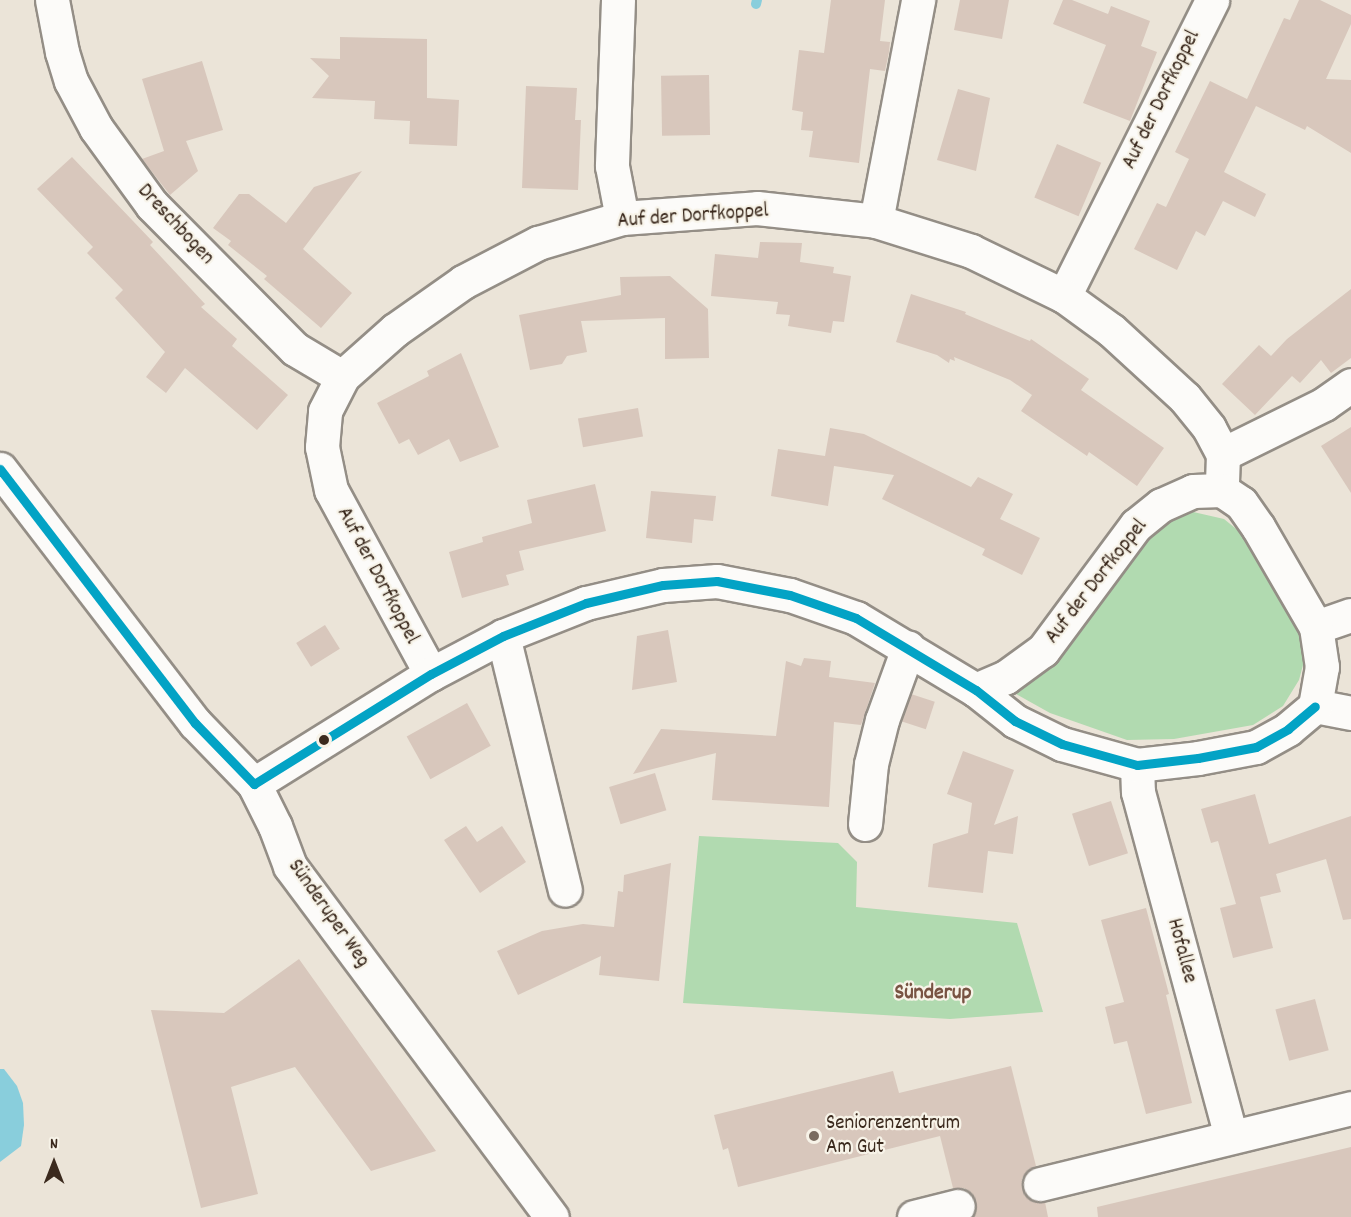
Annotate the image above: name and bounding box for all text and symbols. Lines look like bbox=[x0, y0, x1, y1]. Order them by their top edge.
street label: Auf der Dorfkoppel bbox=[1118, 26, 1206, 174]
street label: Dreschbogen bbox=[131, 179, 219, 271]
street label: Auf der Dorfkoppel bbox=[617, 199, 769, 235]
street label: Auf der Dorfkoppel bbox=[330, 503, 424, 649]
street label: Auf der Dorfkoppel bbox=[1040, 515, 1154, 649]
unlabelled marker bbox=[318, 734, 330, 746]
street label: Sünderuper Weg bbox=[282, 855, 374, 973]
street label: Hofallee bbox=[1160, 916, 1202, 986]
district label: Sünderup bbox=[894, 981, 972, 1007]
place label: Seniorenzentrum Am Gut bbox=[826, 1111, 960, 1161]
marker: Seniorenzentrum Am Gut bbox=[807, 1129, 821, 1143]
north arrow bbox=[24, 1133, 84, 1193]
text: N bbox=[50, 1133, 58, 1156]

